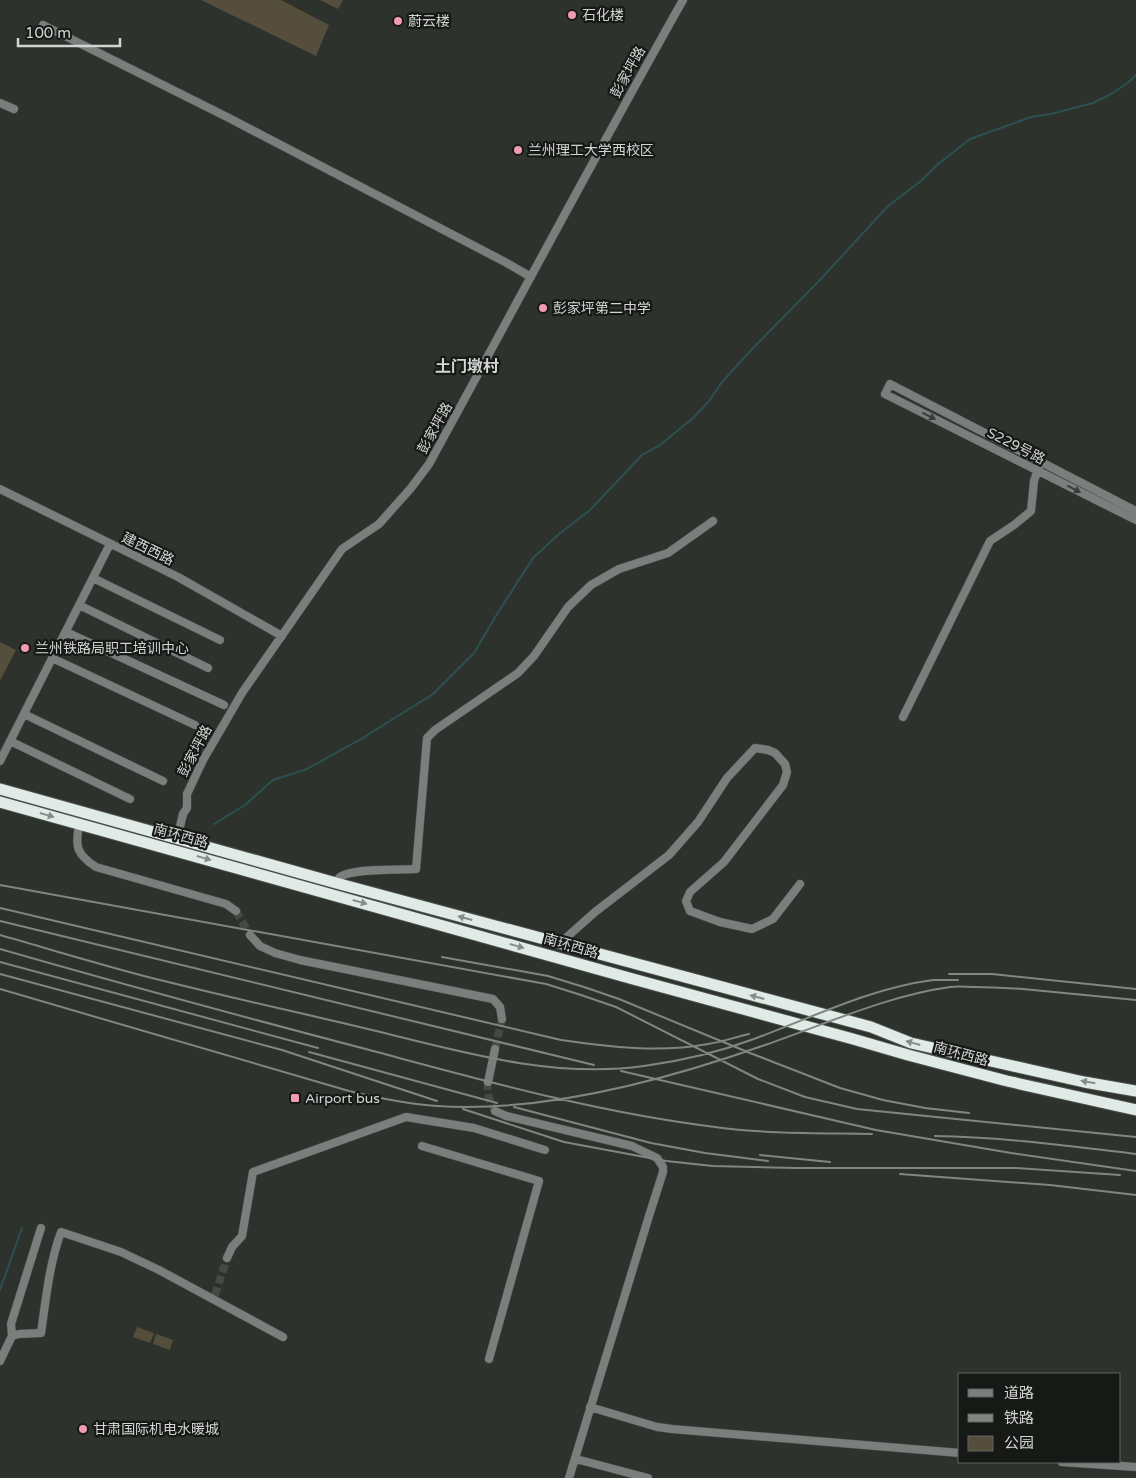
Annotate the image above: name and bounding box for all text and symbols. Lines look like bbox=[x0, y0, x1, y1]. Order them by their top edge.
place label: 石化楼 bbox=[582, 7, 624, 24]
marker: 石化楼 bbox=[566, 9, 578, 21]
place label: 蔚云楼 bbox=[408, 13, 450, 30]
scale bar bbox=[18, 15, 120, 47]
marker: 蔚云楼 bbox=[392, 15, 404, 27]
text: 100 m bbox=[25, 24, 71, 42]
street label: 彭家坪路 bbox=[607, 43, 649, 101]
place label: 兰州理工大学西校区 bbox=[528, 142, 654, 159]
marker: 兰州理工大学西校区 bbox=[512, 144, 524, 156]
place label: 彭家坪第二中学 bbox=[553, 300, 651, 317]
marker: 彭家坪第二中学 bbox=[537, 302, 549, 314]
district label: 土门墩村 bbox=[435, 357, 499, 377]
street label: 彭家坪路 bbox=[414, 399, 456, 457]
one-way arrow bbox=[921, 412, 936, 420]
street label: S229号路 bbox=[984, 424, 1048, 468]
one-way arrow bbox=[1067, 485, 1081, 493]
street label: 建西西路 bbox=[119, 529, 177, 569]
place label: 兰州铁路局职工培训中心 bbox=[35, 640, 189, 657]
marker: 兰州铁路局职工培训中心 bbox=[19, 642, 31, 654]
street label: 彭家坪路 bbox=[174, 722, 216, 780]
one-way arrow bbox=[39, 812, 54, 820]
street label: 南环西路 bbox=[152, 821, 210, 851]
one-way arrow bbox=[196, 855, 211, 863]
one-way arrow bbox=[353, 898, 368, 906]
one-way arrow bbox=[457, 914, 472, 922]
street label: 南环西路 bbox=[542, 930, 600, 962]
one-way arrow bbox=[509, 942, 524, 950]
one-way arrow bbox=[749, 992, 764, 1000]
one-way arrow bbox=[905, 1038, 920, 1046]
street label: 南环西路 bbox=[932, 1039, 990, 1069]
one-way arrow bbox=[1080, 1078, 1096, 1086]
place label: Airport bus bbox=[305, 1090, 380, 1107]
marker: Airport bus bbox=[289, 1092, 301, 1104]
legend bbox=[958, 1373, 1121, 1463]
text: 道路 bbox=[1004, 1384, 1034, 1402]
text: 铁路 bbox=[1004, 1409, 1034, 1427]
place label: 甘肃国际机电水暖城 bbox=[93, 1421, 219, 1438]
marker: 甘肃国际机电水暖城 bbox=[77, 1423, 89, 1435]
text: 公园 bbox=[1004, 1434, 1034, 1452]

